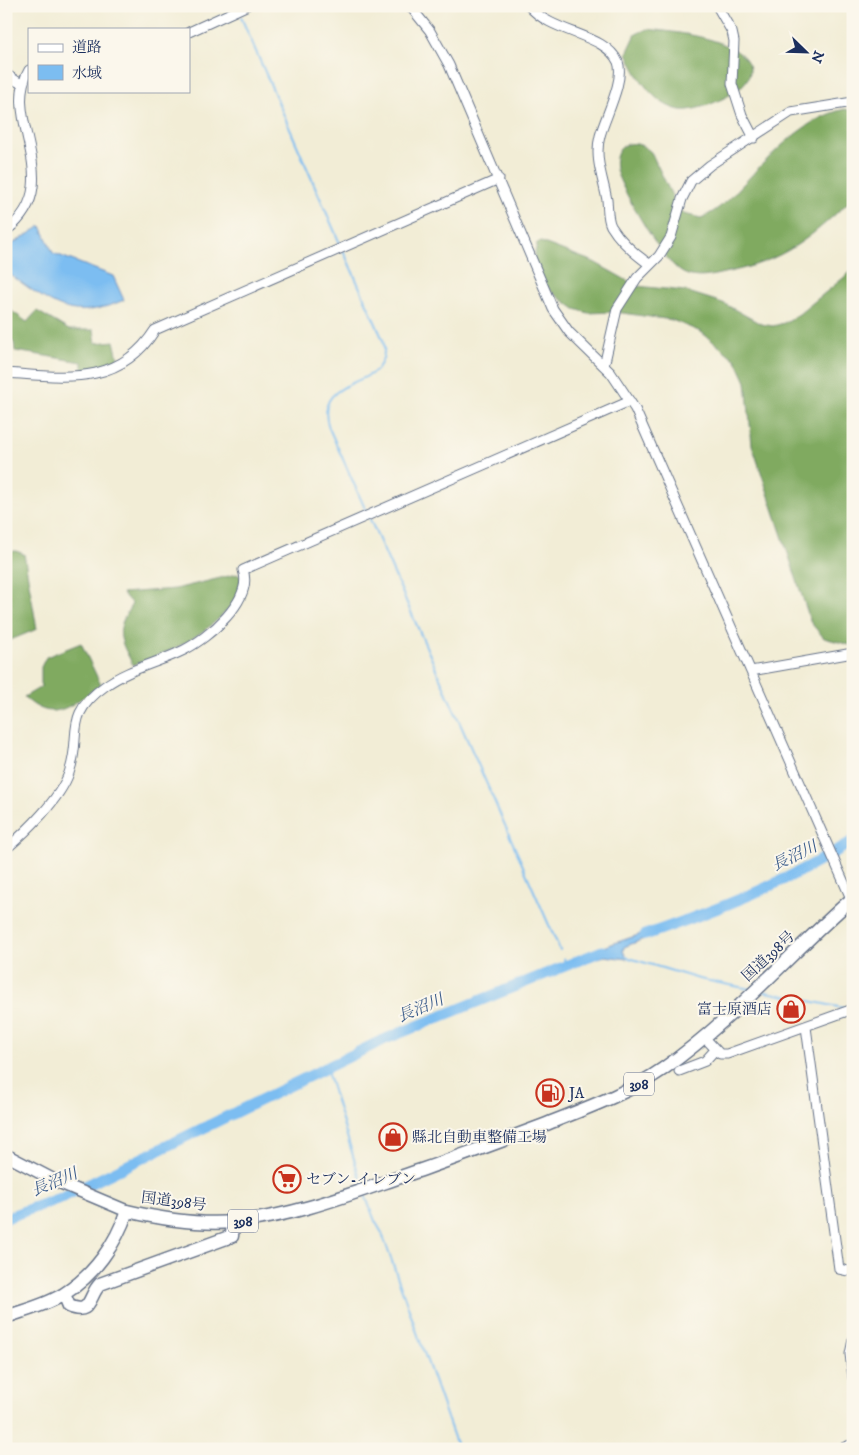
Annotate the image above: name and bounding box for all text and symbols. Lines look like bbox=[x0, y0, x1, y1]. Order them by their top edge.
legend bbox=[28, 28, 190, 92]
north arrow bbox=[782, 28, 832, 78]
text: 道路 bbox=[72, 38, 102, 57]
text: N bbox=[806, 48, 828, 66]
text: 水域 bbox=[72, 64, 102, 83]
water label: 長沼川 bbox=[768, 836, 822, 875]
street label: 国道398号 bbox=[738, 927, 799, 986]
water label: 長沼川 bbox=[394, 989, 448, 1027]
shop icon: 富士原酒店 bbox=[776, 994, 806, 1024]
place label: 富士原酒店 bbox=[697, 1000, 772, 1019]
road number: 398 bbox=[624, 1072, 654, 1096]
fuel station icon: JA bbox=[535, 1078, 565, 1108]
place label: JA bbox=[567, 1084, 585, 1103]
shop icon: 縣北自動車整備工場 bbox=[378, 1122, 408, 1152]
place label: 縣北自動車整備工場 bbox=[412, 1128, 547, 1147]
water label: 長沼川 bbox=[28, 1163, 82, 1201]
supermarket icon: セブン-イレブン bbox=[272, 1164, 302, 1194]
place label: セブン-イレブン bbox=[306, 1170, 416, 1189]
street label: 国道398号 bbox=[140, 1188, 208, 1215]
road number: 398 bbox=[228, 1210, 258, 1232]

